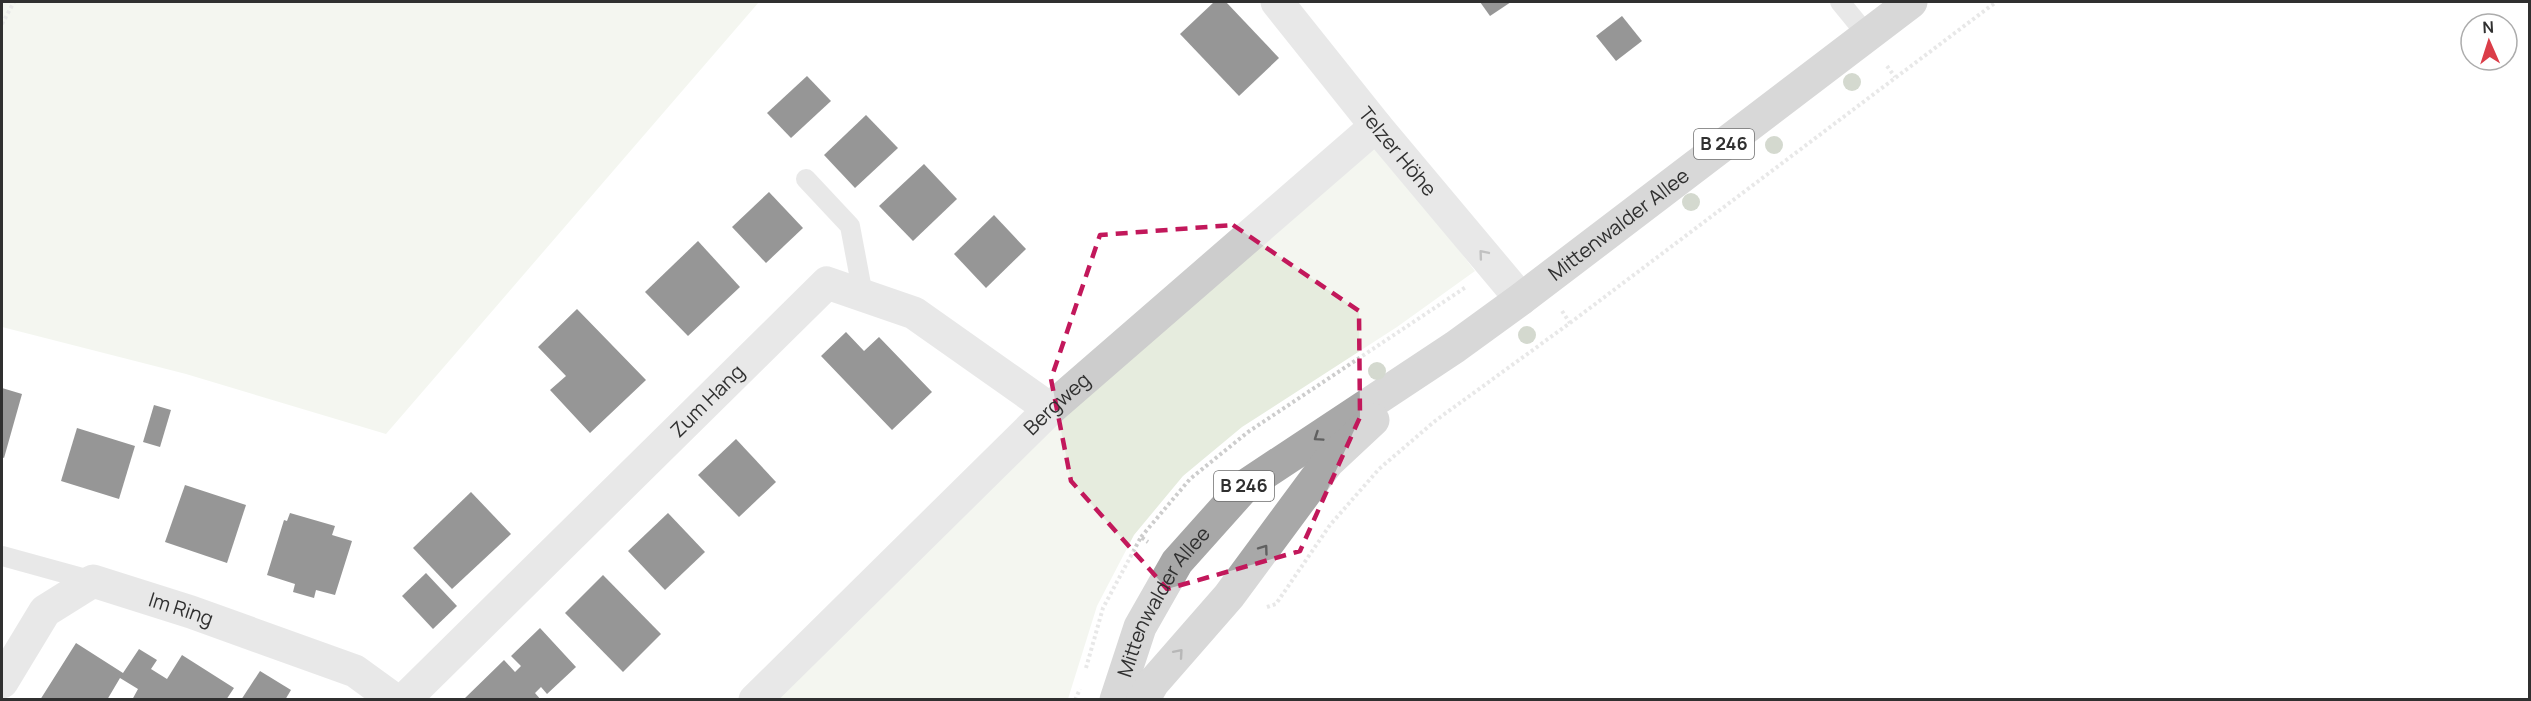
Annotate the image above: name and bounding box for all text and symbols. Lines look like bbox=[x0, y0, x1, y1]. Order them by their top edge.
north arrow bbox=[2459, 12, 2519, 72]
text: N bbox=[2482, 16, 2495, 38]
street label: Telzer Höhe bbox=[1353, 101, 1443, 202]
road number: B 246 bbox=[1694, 129, 1754, 159]
street label: Mittenwalder Allee bbox=[1543, 162, 1694, 286]
one-way arrow bbox=[1479, 250, 1490, 261]
street label: Zum Hang bbox=[664, 358, 750, 443]
street label: Bergweg bbox=[1017, 366, 1096, 441]
one-way arrow bbox=[1314, 430, 1325, 441]
road number: B 246 bbox=[1214, 471, 1274, 501]
street label: Mittenwalder Allee bbox=[1110, 520, 1216, 680]
one-way arrow bbox=[1257, 544, 1268, 555]
street label: Im Ring bbox=[145, 585, 217, 632]
one-way arrow bbox=[1172, 649, 1183, 660]

